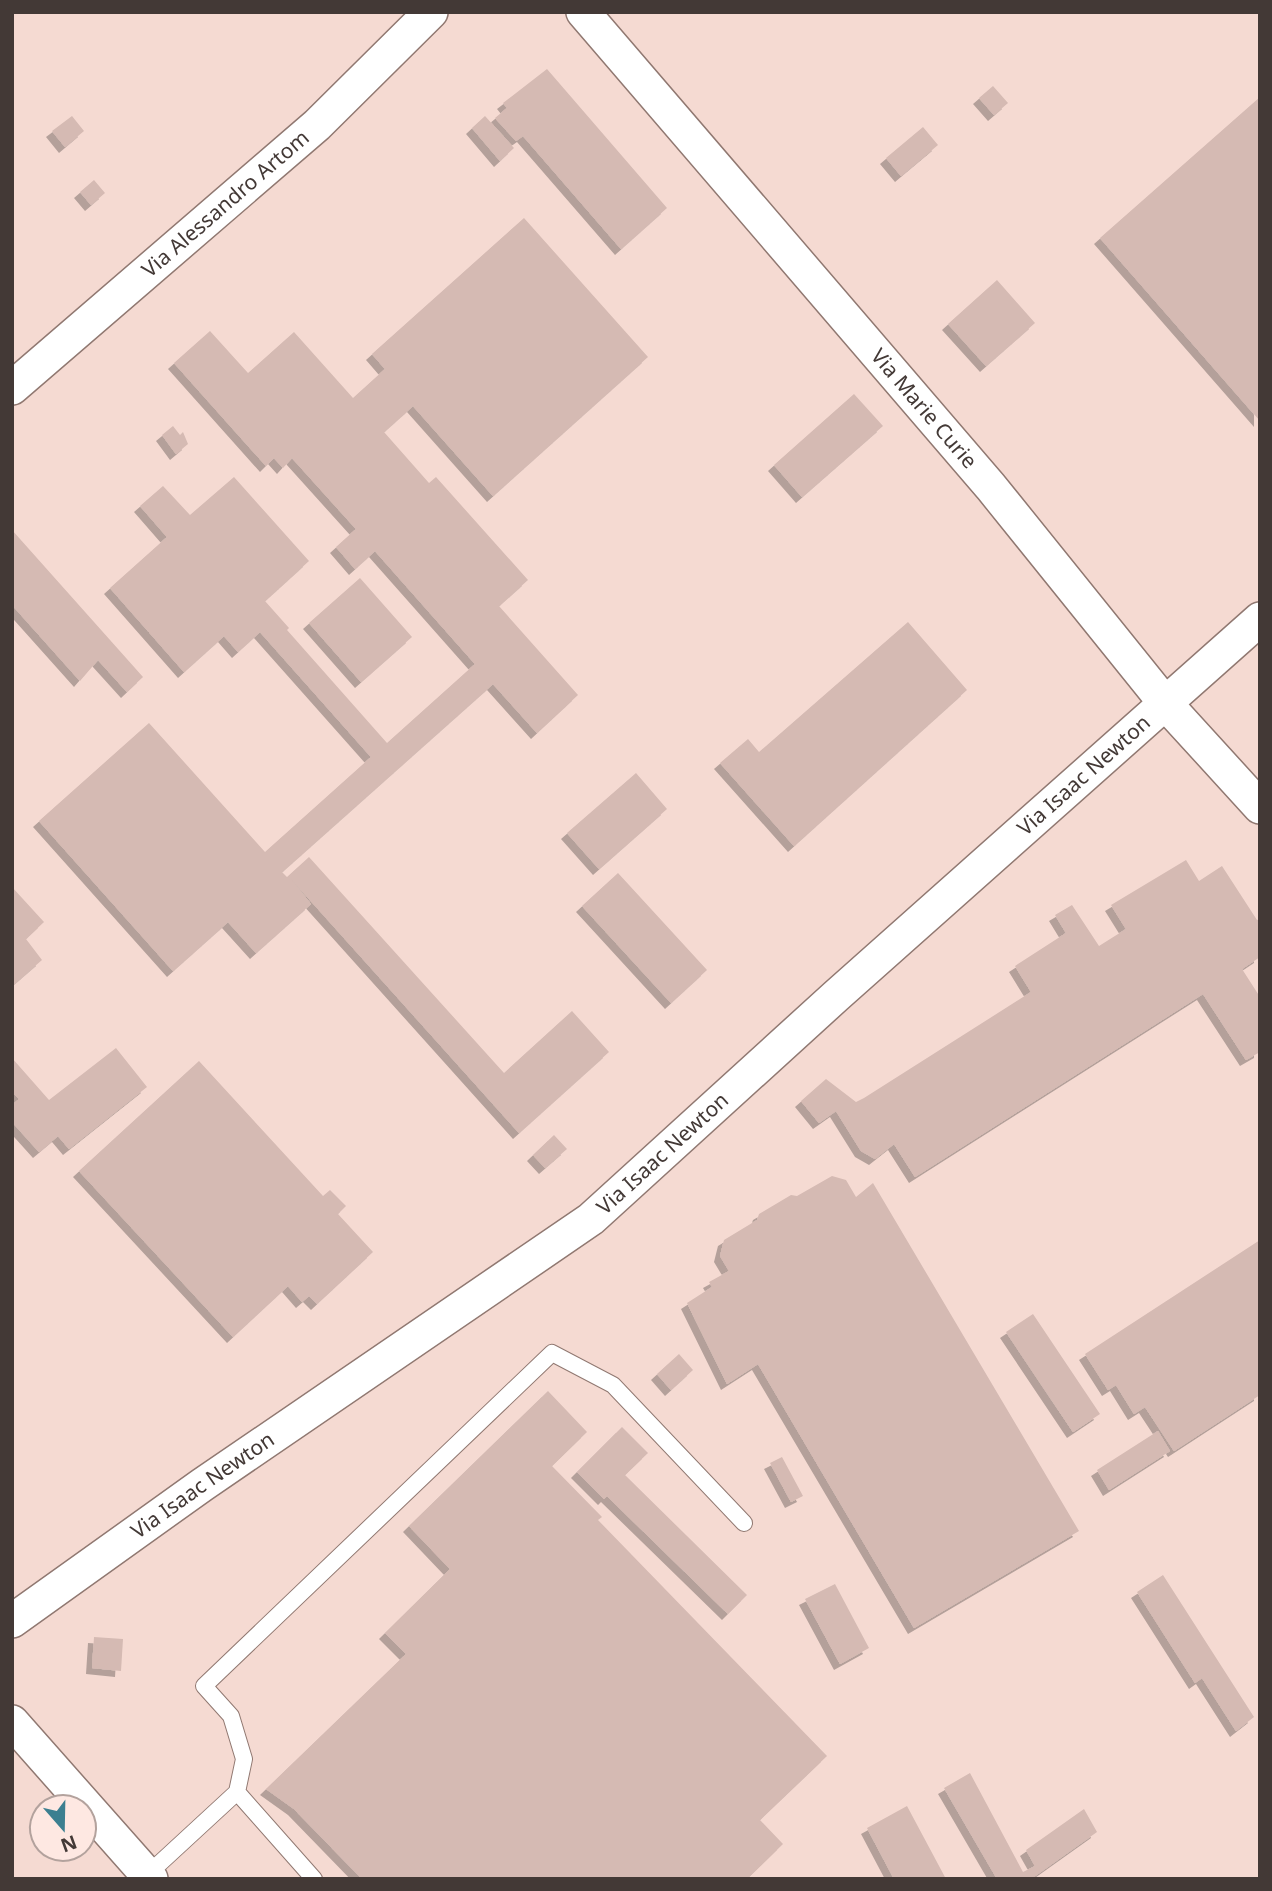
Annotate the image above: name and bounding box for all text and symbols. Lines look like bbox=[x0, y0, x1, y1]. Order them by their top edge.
street label: Via Alessandro Artom bbox=[135, 123, 314, 283]
street label: Via Marie Curie bbox=[865, 342, 984, 474]
street label: Via Isaac Newton bbox=[1011, 708, 1156, 841]
street label: Via Isaac Newton bbox=[590, 1086, 734, 1220]
street label: Via Isaac Newton bbox=[125, 1425, 279, 1545]
north arrow bbox=[28, 1793, 98, 1863]
text: N bbox=[57, 1829, 81, 1859]

